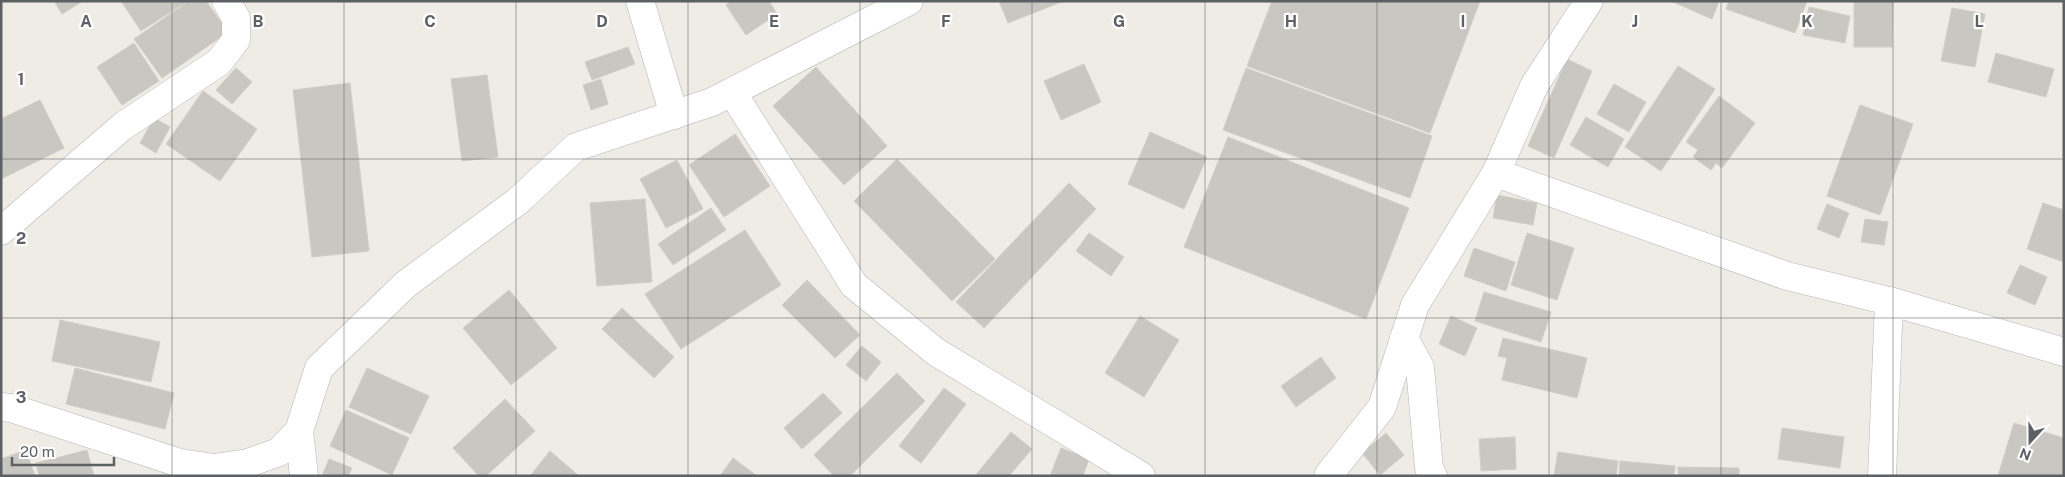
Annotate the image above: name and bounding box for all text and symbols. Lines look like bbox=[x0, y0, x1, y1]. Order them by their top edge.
text: A bbox=[80, 12, 92, 31]
text: B bbox=[253, 12, 264, 31]
text: C bbox=[424, 12, 436, 31]
text: D bbox=[596, 12, 608, 31]
text: E bbox=[769, 12, 779, 31]
text: F bbox=[941, 12, 951, 31]
text: G bbox=[1113, 12, 1125, 31]
text: H bbox=[1285, 12, 1297, 31]
text: I bbox=[1461, 12, 1465, 31]
text: J bbox=[1632, 12, 1638, 31]
text: K bbox=[1801, 12, 1813, 31]
text: L bbox=[1974, 12, 1984, 31]
text: 1 bbox=[18, 70, 24, 89]
text: 2 bbox=[16, 229, 26, 248]
text: 3 bbox=[16, 388, 26, 407]
north arrow bbox=[2005, 417, 2055, 467]
scale bar bbox=[12, 434, 115, 466]
text: 20 m bbox=[20, 443, 55, 460]
text: N bbox=[2017, 445, 2033, 464]

